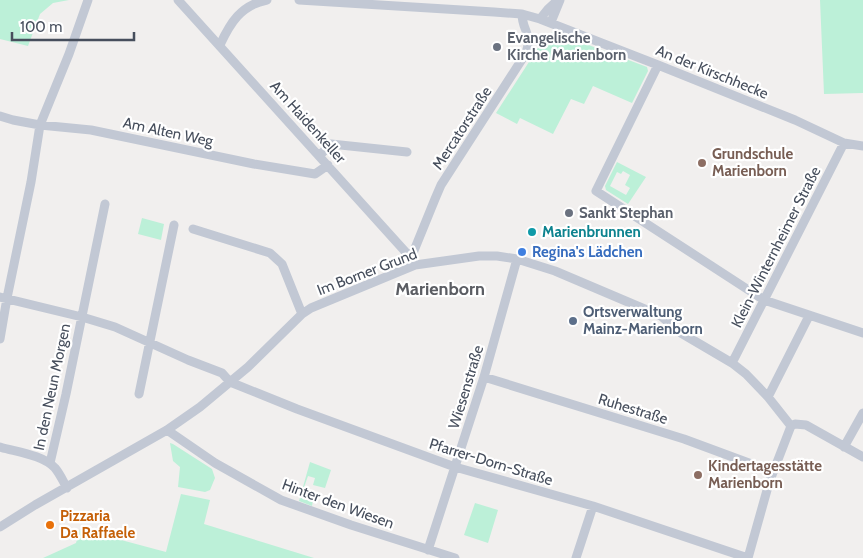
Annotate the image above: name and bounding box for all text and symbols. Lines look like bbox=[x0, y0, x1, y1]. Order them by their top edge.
scale bar bbox=[12, 10, 135, 42]
text: 100 m bbox=[20, 18, 62, 36]
place label: Evangelische Kirche Marienborn bbox=[507, 29, 626, 64]
marker: Evangelische Kirche Marienborn bbox=[491, 41, 503, 53]
street label: An der Kirschhecke bbox=[653, 41, 771, 103]
street label: Am Haidenkeller bbox=[266, 77, 350, 167]
street label: Mercatorstraße bbox=[428, 83, 496, 173]
street label: Am Alten Weg bbox=[121, 114, 215, 150]
place label: Grundschule Marienborn bbox=[712, 145, 793, 180]
marker: Grundschule Marienborn bbox=[696, 157, 708, 169]
street label: Klein-Winternheimer Straße bbox=[727, 163, 825, 331]
place label: Sankt Stephan bbox=[579, 204, 673, 222]
marker: Sankt Stephan bbox=[563, 207, 575, 219]
place label: Marienbrunnen bbox=[542, 223, 641, 241]
marker: Marienbrunnen bbox=[526, 226, 538, 238]
place label: Regina's Lädchen bbox=[532, 243, 643, 261]
street label: Im Borner Grund bbox=[314, 245, 420, 299]
marker: Regina's Lädchen bbox=[516, 246, 528, 258]
district label: Marienborn bbox=[395, 278, 485, 300]
place label: Ortsverwaltung Mainz-Marienborn bbox=[583, 303, 703, 338]
marker: Ortsverwaltung Mainz-Marienborn bbox=[567, 315, 579, 327]
street label: In den Neun Morgen bbox=[30, 322, 74, 452]
street label: Wiesenstraße bbox=[445, 343, 487, 431]
street label: Ruhestraße bbox=[596, 390, 670, 428]
street label: Pfarrer-Dorn-Straße bbox=[427, 435, 555, 489]
place label: Kindertagesstätte Marienborn bbox=[708, 457, 822, 492]
marker: Kindertagesstätte Marienborn bbox=[692, 469, 704, 481]
street label: Hinter den Wiesen bbox=[280, 475, 396, 533]
place label: Pizzaria Da Raffaele bbox=[60, 507, 135, 542]
marker: Pizzaria Da Raffaele bbox=[44, 519, 56, 531]

